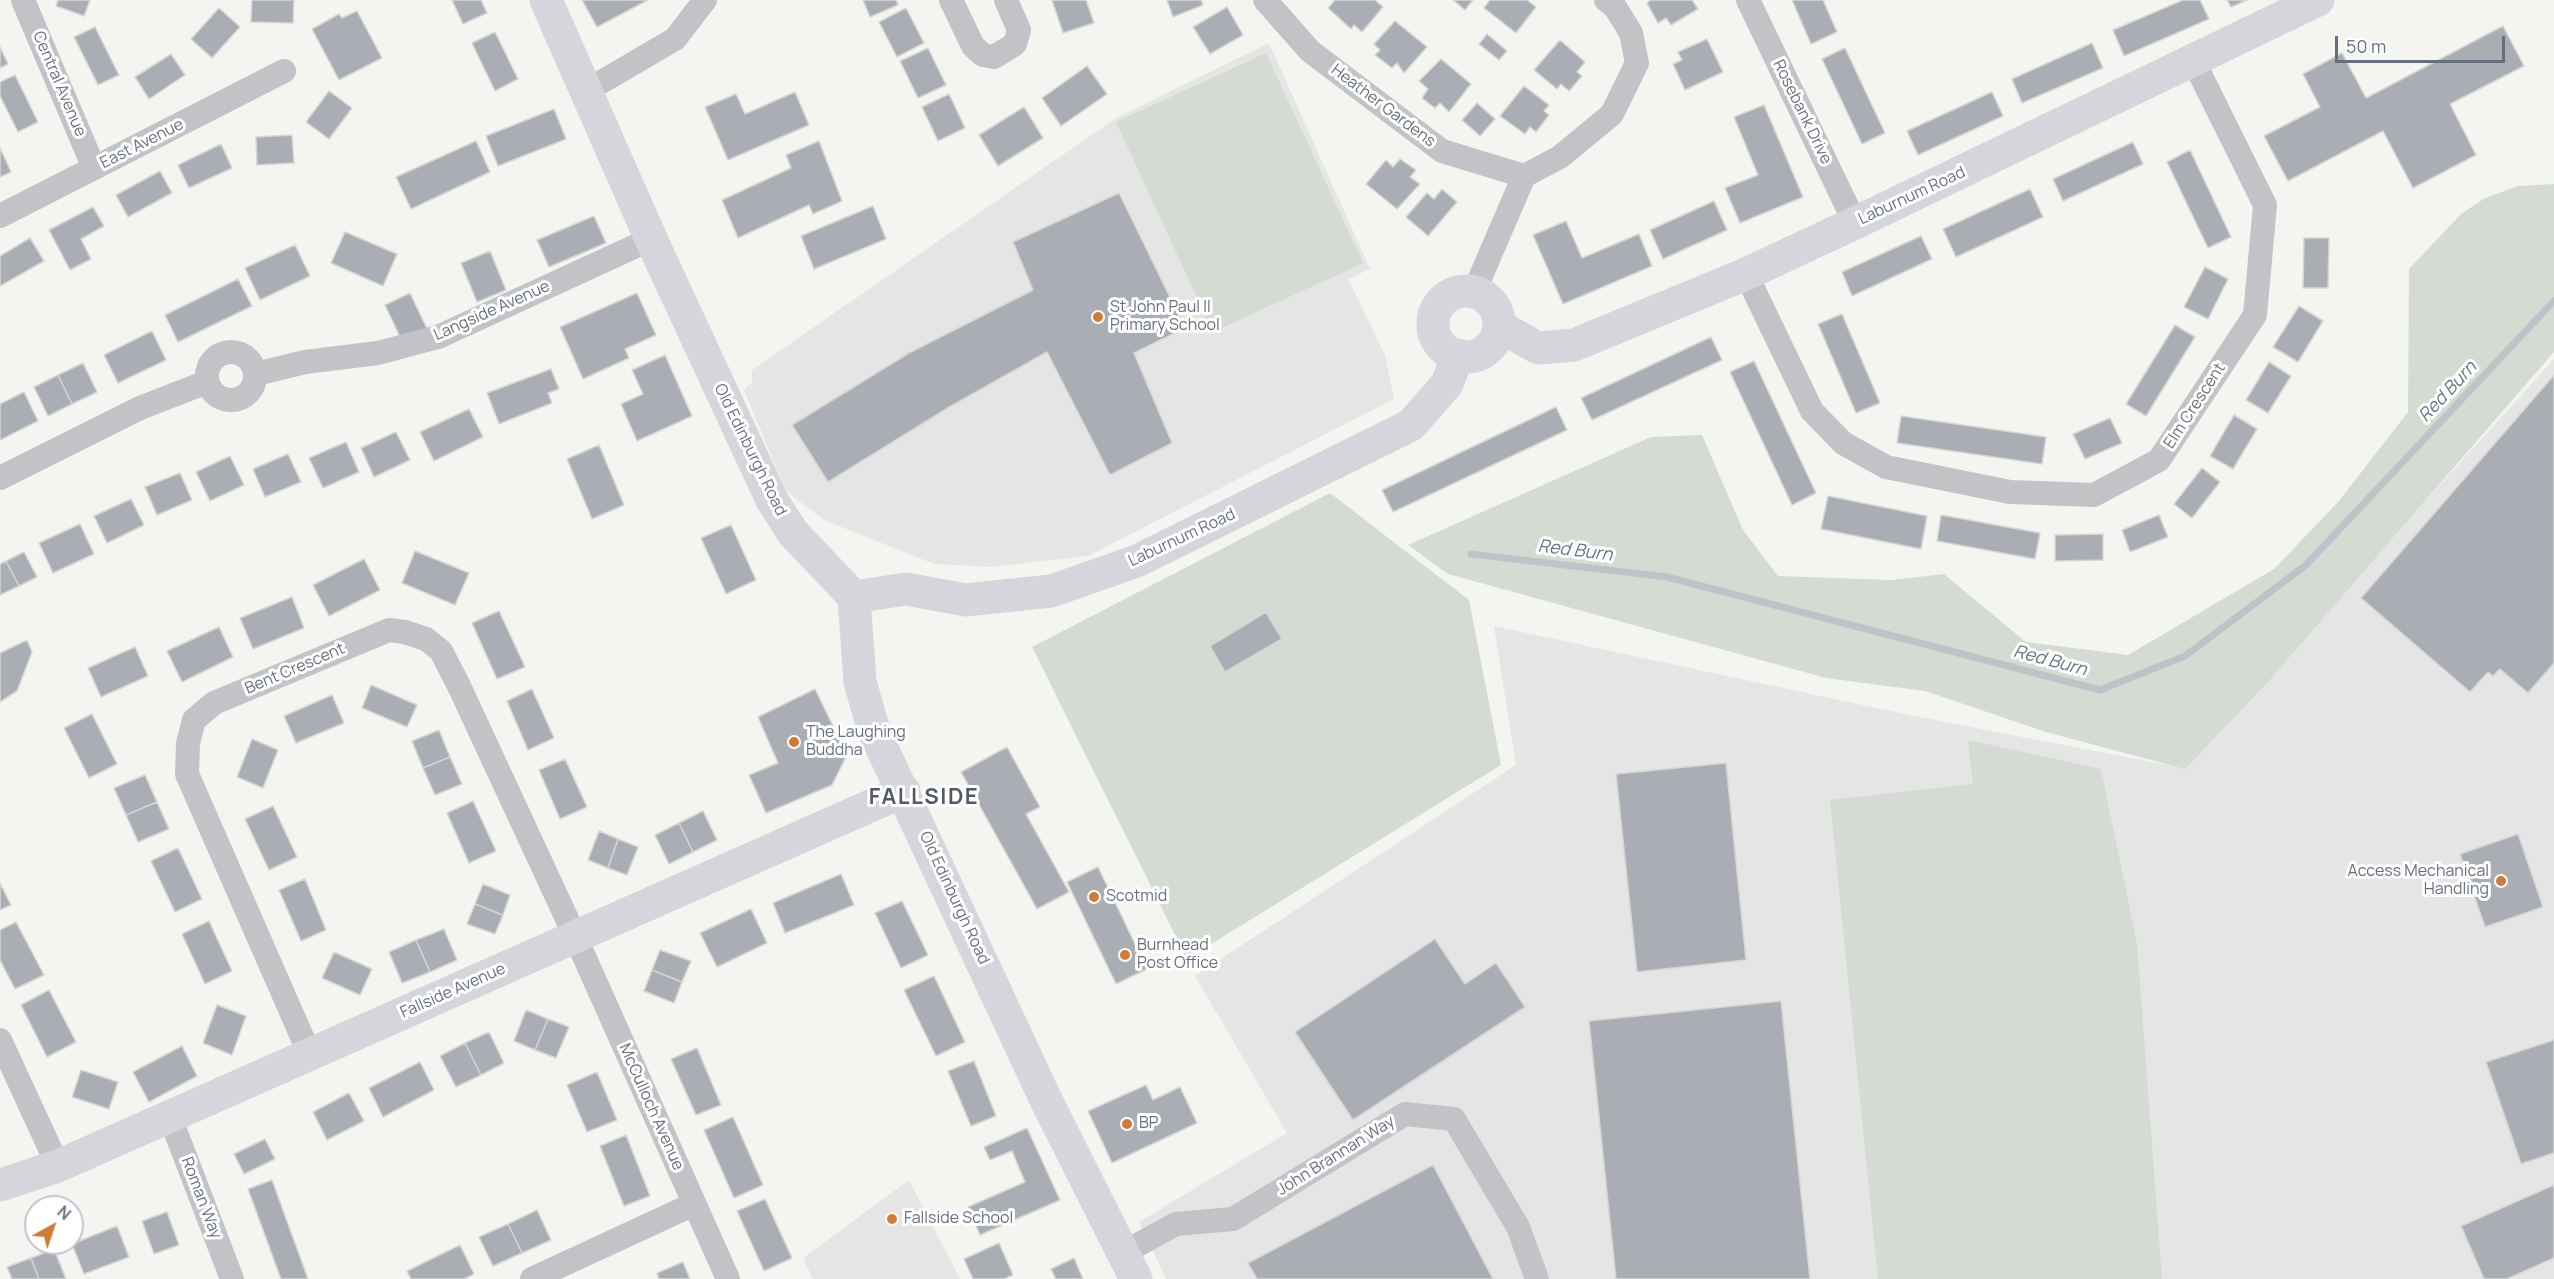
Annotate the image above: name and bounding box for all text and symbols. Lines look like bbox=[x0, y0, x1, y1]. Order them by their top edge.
scale bar bbox=[2338, 24, 2508, 62]
street label: Central Avenue bbox=[28, 28, 90, 140]
text: 50 m bbox=[2346, 34, 2386, 58]
street label: Rosebank Drive bbox=[1768, 57, 1836, 167]
street label: Heather Gardens bbox=[1327, 61, 1439, 151]
street label: East Avenue bbox=[97, 115, 187, 173]
street label: Laburnum Road bbox=[1856, 163, 1968, 229]
street label: Langside Avenue bbox=[431, 277, 553, 345]
place label: St John Paul II Primary School bbox=[1110, 298, 1220, 336]
marker: St John Paul II Primary School bbox=[1091, 310, 1105, 324]
water label: Red Burn bbox=[2415, 357, 2481, 427]
street label: Elm Crescent bbox=[2160, 360, 2230, 452]
street label: Old Edinburgh Road bbox=[710, 381, 790, 519]
street label: Laburnum Road bbox=[1126, 505, 1238, 571]
water label: Red Burn bbox=[1536, 536, 1614, 566]
street label: Bent Crescent bbox=[242, 639, 348, 699]
water label: Red Burn bbox=[2011, 641, 2089, 681]
place label: The Laughing Buddha bbox=[806, 723, 906, 761]
marker: The Laughing Buddha bbox=[787, 735, 801, 749]
district label: FALLSIDE bbox=[869, 785, 979, 811]
street label: Old Edinburgh Road bbox=[915, 829, 993, 967]
place label: Access Mechanical Handling bbox=[2348, 862, 2489, 900]
marker: Access Mechanical Handling bbox=[2494, 874, 2508, 888]
place label: Scotmid bbox=[1106, 887, 1167, 907]
marker: Scotmid bbox=[1087, 890, 1101, 904]
place label: Burnhead Post Office bbox=[1137, 936, 1218, 974]
marker: Burnhead Post Office bbox=[1118, 948, 1132, 962]
street label: Fallside Avenue bbox=[397, 959, 509, 1023]
street label: McCulloch Avenue bbox=[614, 1041, 688, 1173]
street label: John Brannan Way bbox=[1274, 1112, 1398, 1200]
place label: BP bbox=[1139, 1114, 1158, 1134]
marker: BP bbox=[1120, 1117, 1134, 1131]
street label: Roman Way bbox=[177, 1155, 225, 1241]
north arrow bbox=[24, 1195, 84, 1255]
text: N bbox=[53, 1201, 76, 1225]
place label: Fallside School bbox=[904, 1209, 1013, 1229]
marker: Fallside School bbox=[885, 1212, 899, 1226]

